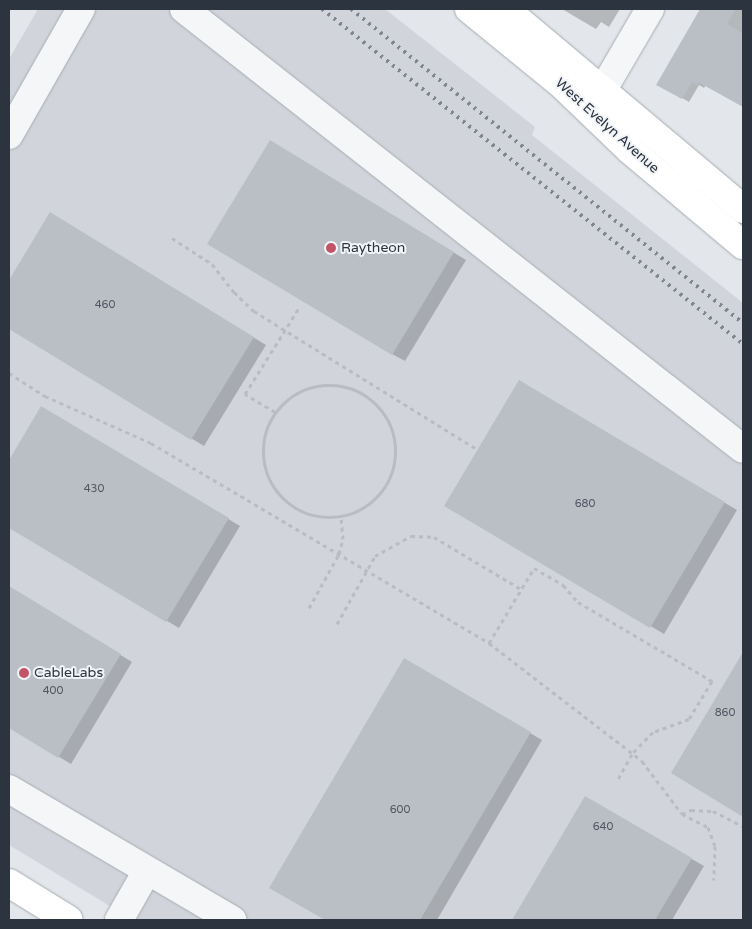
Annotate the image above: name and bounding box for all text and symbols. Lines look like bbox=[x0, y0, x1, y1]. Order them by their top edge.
street label: West Evelyn Avenue bbox=[551, 75, 663, 177]
place label: Raytheon bbox=[341, 240, 405, 256]
marker: Raytheon bbox=[325, 242, 337, 254]
house number: 460 bbox=[95, 298, 115, 312]
house number: 430 bbox=[84, 482, 104, 496]
house number: 680 bbox=[575, 497, 595, 511]
place label: CableLabs bbox=[34, 665, 103, 681]
marker: CableLabs bbox=[18, 667, 30, 679]
house number: 400 bbox=[43, 684, 63, 698]
house number: 860 bbox=[715, 706, 735, 720]
house number: 600 bbox=[390, 803, 410, 817]
house number: 640 bbox=[593, 820, 613, 834]

